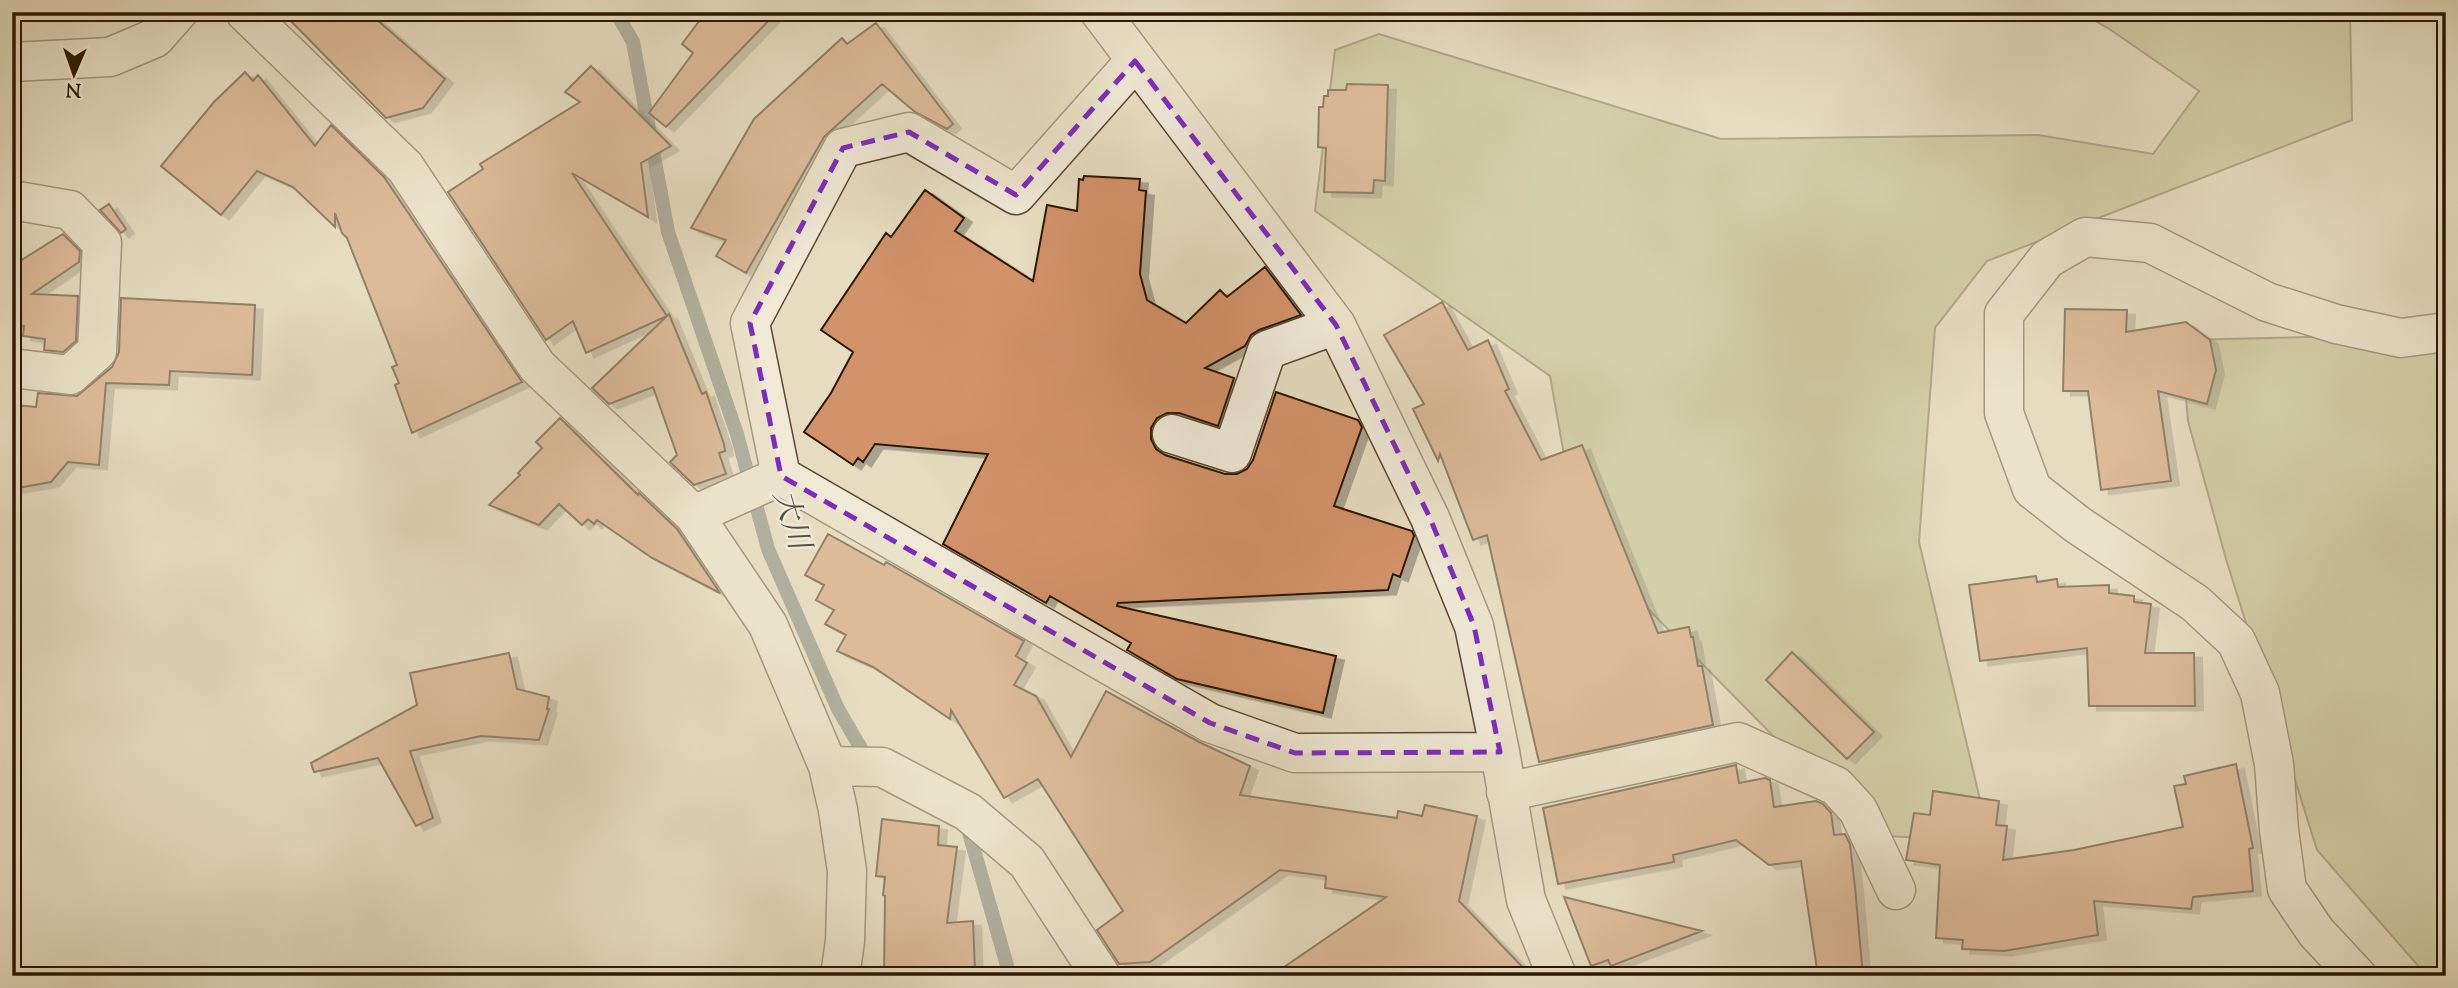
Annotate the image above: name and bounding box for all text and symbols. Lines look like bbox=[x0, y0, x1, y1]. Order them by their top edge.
north arrow bbox=[38, 38, 108, 108]
text: N bbox=[65, 75, 82, 102]
water label: 大川 bbox=[761, 485, 820, 558]

